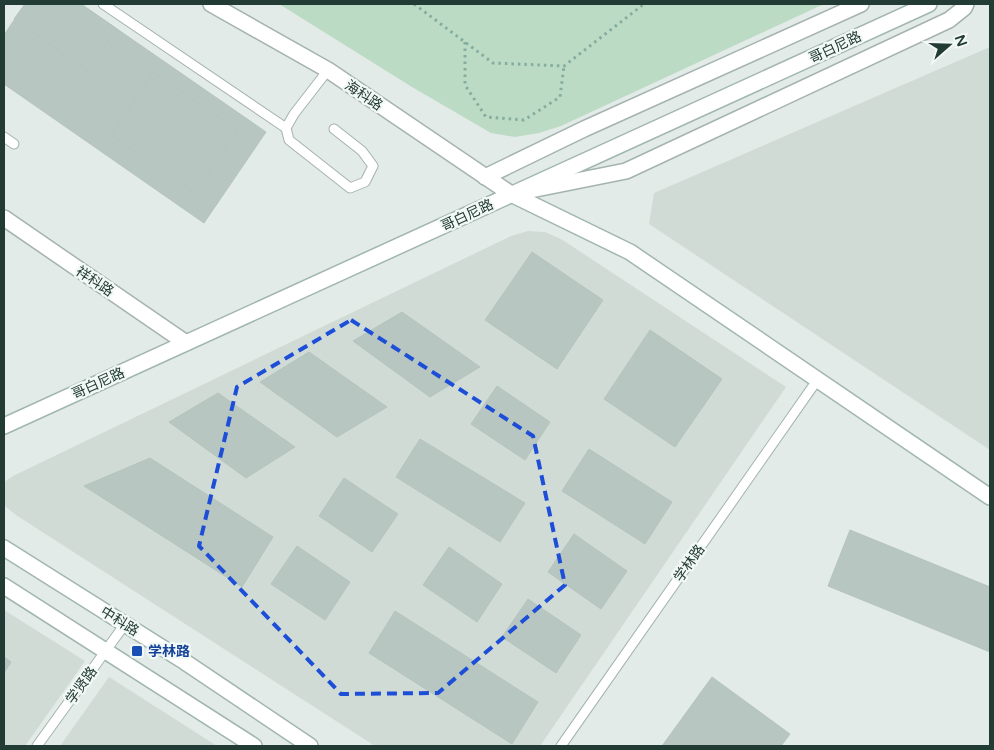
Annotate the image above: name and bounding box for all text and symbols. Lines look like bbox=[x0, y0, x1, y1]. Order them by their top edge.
north arrow bbox=[924, 20, 974, 70]
street label: 哥白尼路 bbox=[806, 28, 864, 67]
text: N bbox=[951, 33, 971, 49]
street label: 海科路 bbox=[342, 77, 386, 114]
street label: 哥白尼路 bbox=[438, 196, 496, 235]
street label: 祥科路 bbox=[73, 263, 117, 300]
street label: 哥白尼路 bbox=[69, 364, 127, 403]
street label: 学林路 bbox=[670, 541, 708, 585]
street label: 中科路 bbox=[97, 603, 142, 640]
place label: 学林路 bbox=[148, 643, 190, 660]
marker: 学林路 bbox=[130, 644, 144, 658]
street label: 学贤路 bbox=[62, 663, 101, 707]

